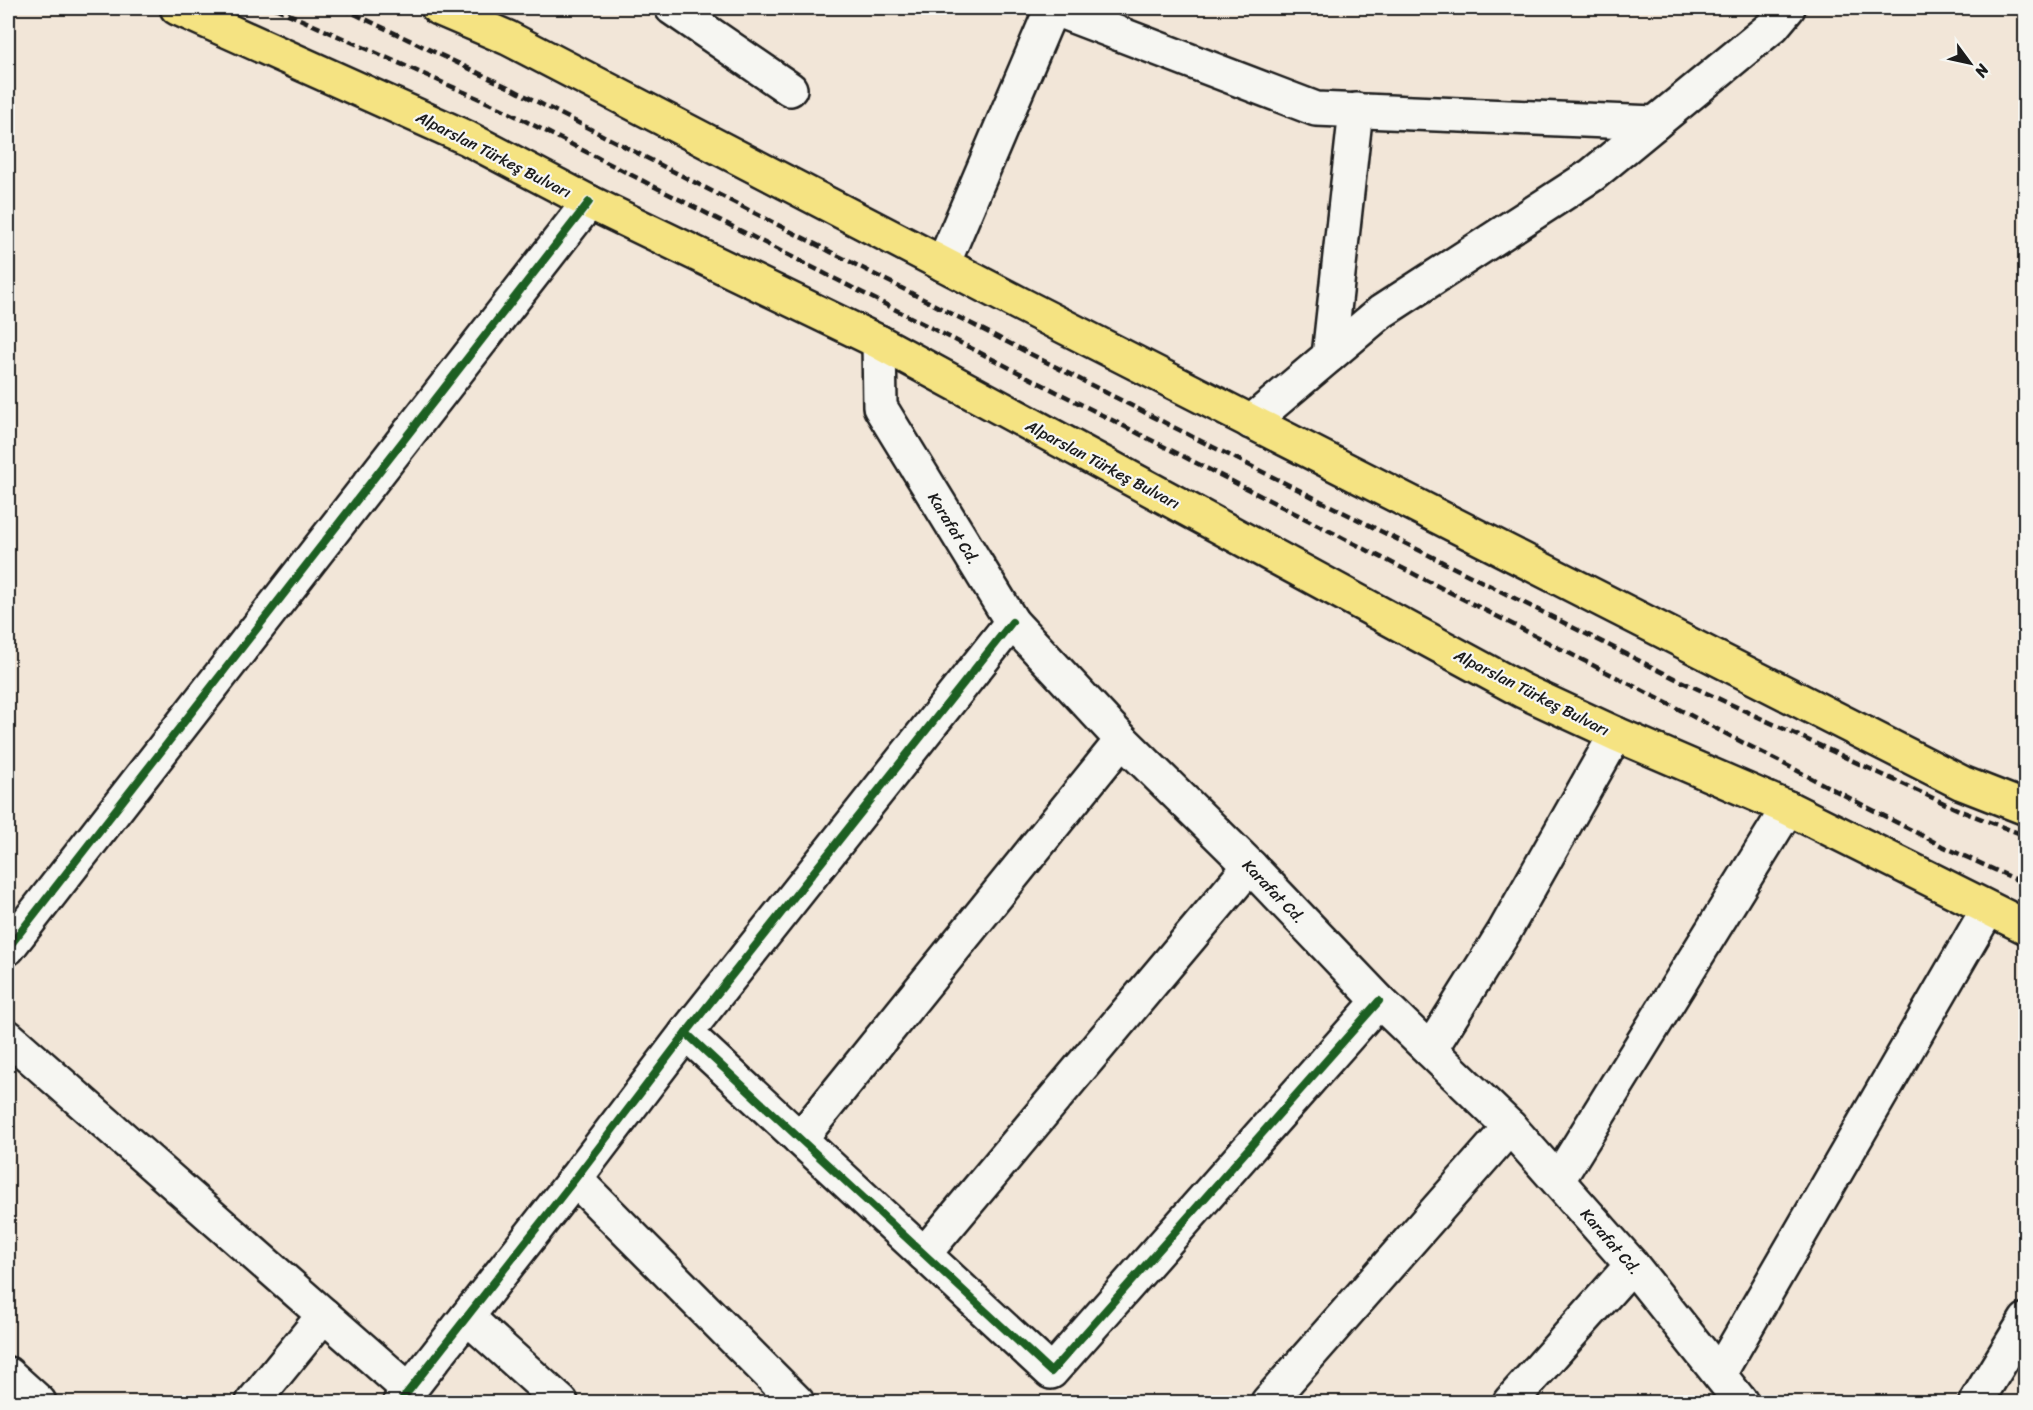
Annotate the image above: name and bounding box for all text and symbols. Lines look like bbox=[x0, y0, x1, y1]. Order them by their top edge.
north arrow bbox=[1940, 33, 2000, 93]
text: N bbox=[1966, 58, 1998, 84]
street label: Alparslan Türkeş Bulvarı bbox=[410, 102, 577, 206]
street label: Alparslan Türkeş Bulvarı bbox=[1019, 411, 1185, 517]
street label: Karafat Cd. bbox=[920, 486, 987, 570]
street label: Alparslan Türkeş Bulvarı bbox=[1448, 640, 1615, 744]
street label: Karafat Cd. bbox=[1235, 852, 1312, 931]
street label: Karafat Cd. bbox=[1573, 1201, 1648, 1281]

